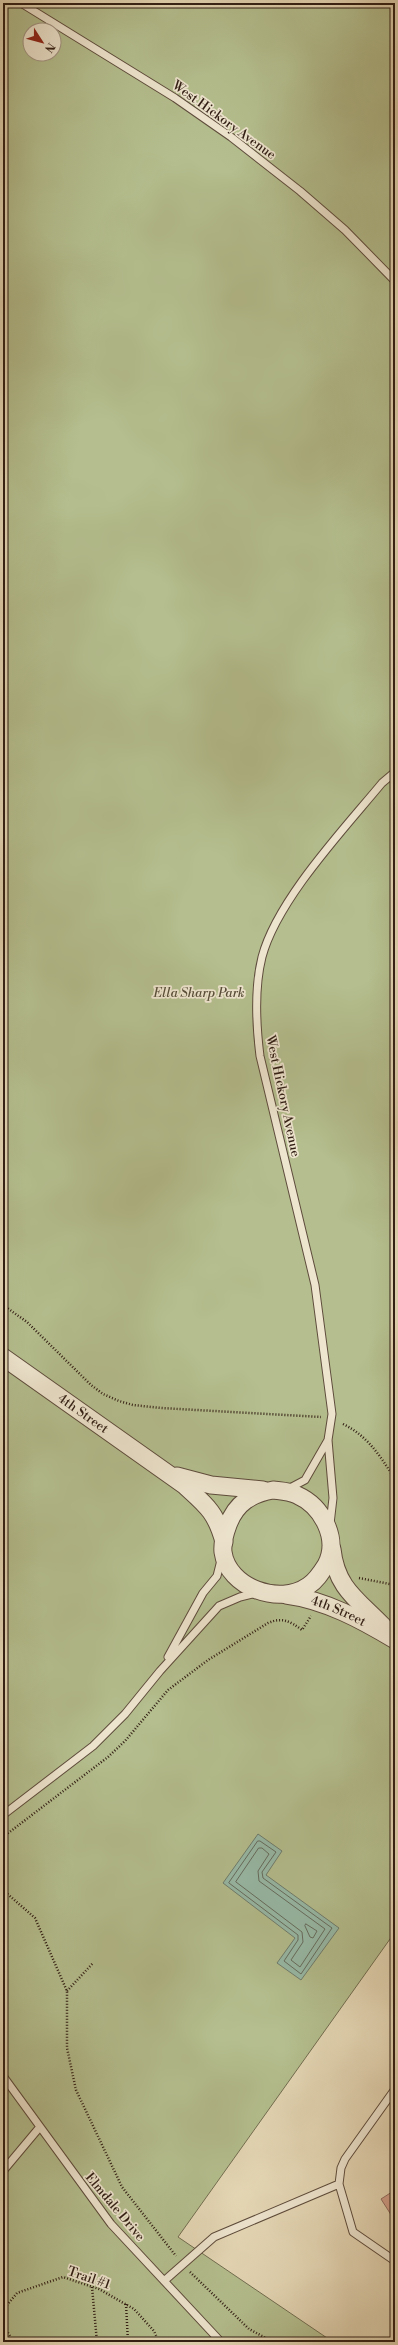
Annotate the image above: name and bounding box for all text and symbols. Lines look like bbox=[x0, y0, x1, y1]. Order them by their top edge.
north arrow bbox=[22, 22, 62, 62]
text: N bbox=[41, 40, 58, 55]
street label: West Hickory Avenue bbox=[168, 77, 279, 163]
park label: Ella Sharp Park bbox=[152, 985, 245, 1001]
street label: West Hickory Avenue bbox=[262, 1033, 304, 1159]
street label: 4th Street bbox=[55, 1390, 112, 1437]
street label: 4th Street bbox=[309, 1593, 369, 1630]
street label: Elmdale Drive bbox=[82, 2170, 149, 2245]
street label: Trail #1 bbox=[65, 2263, 113, 2293]

